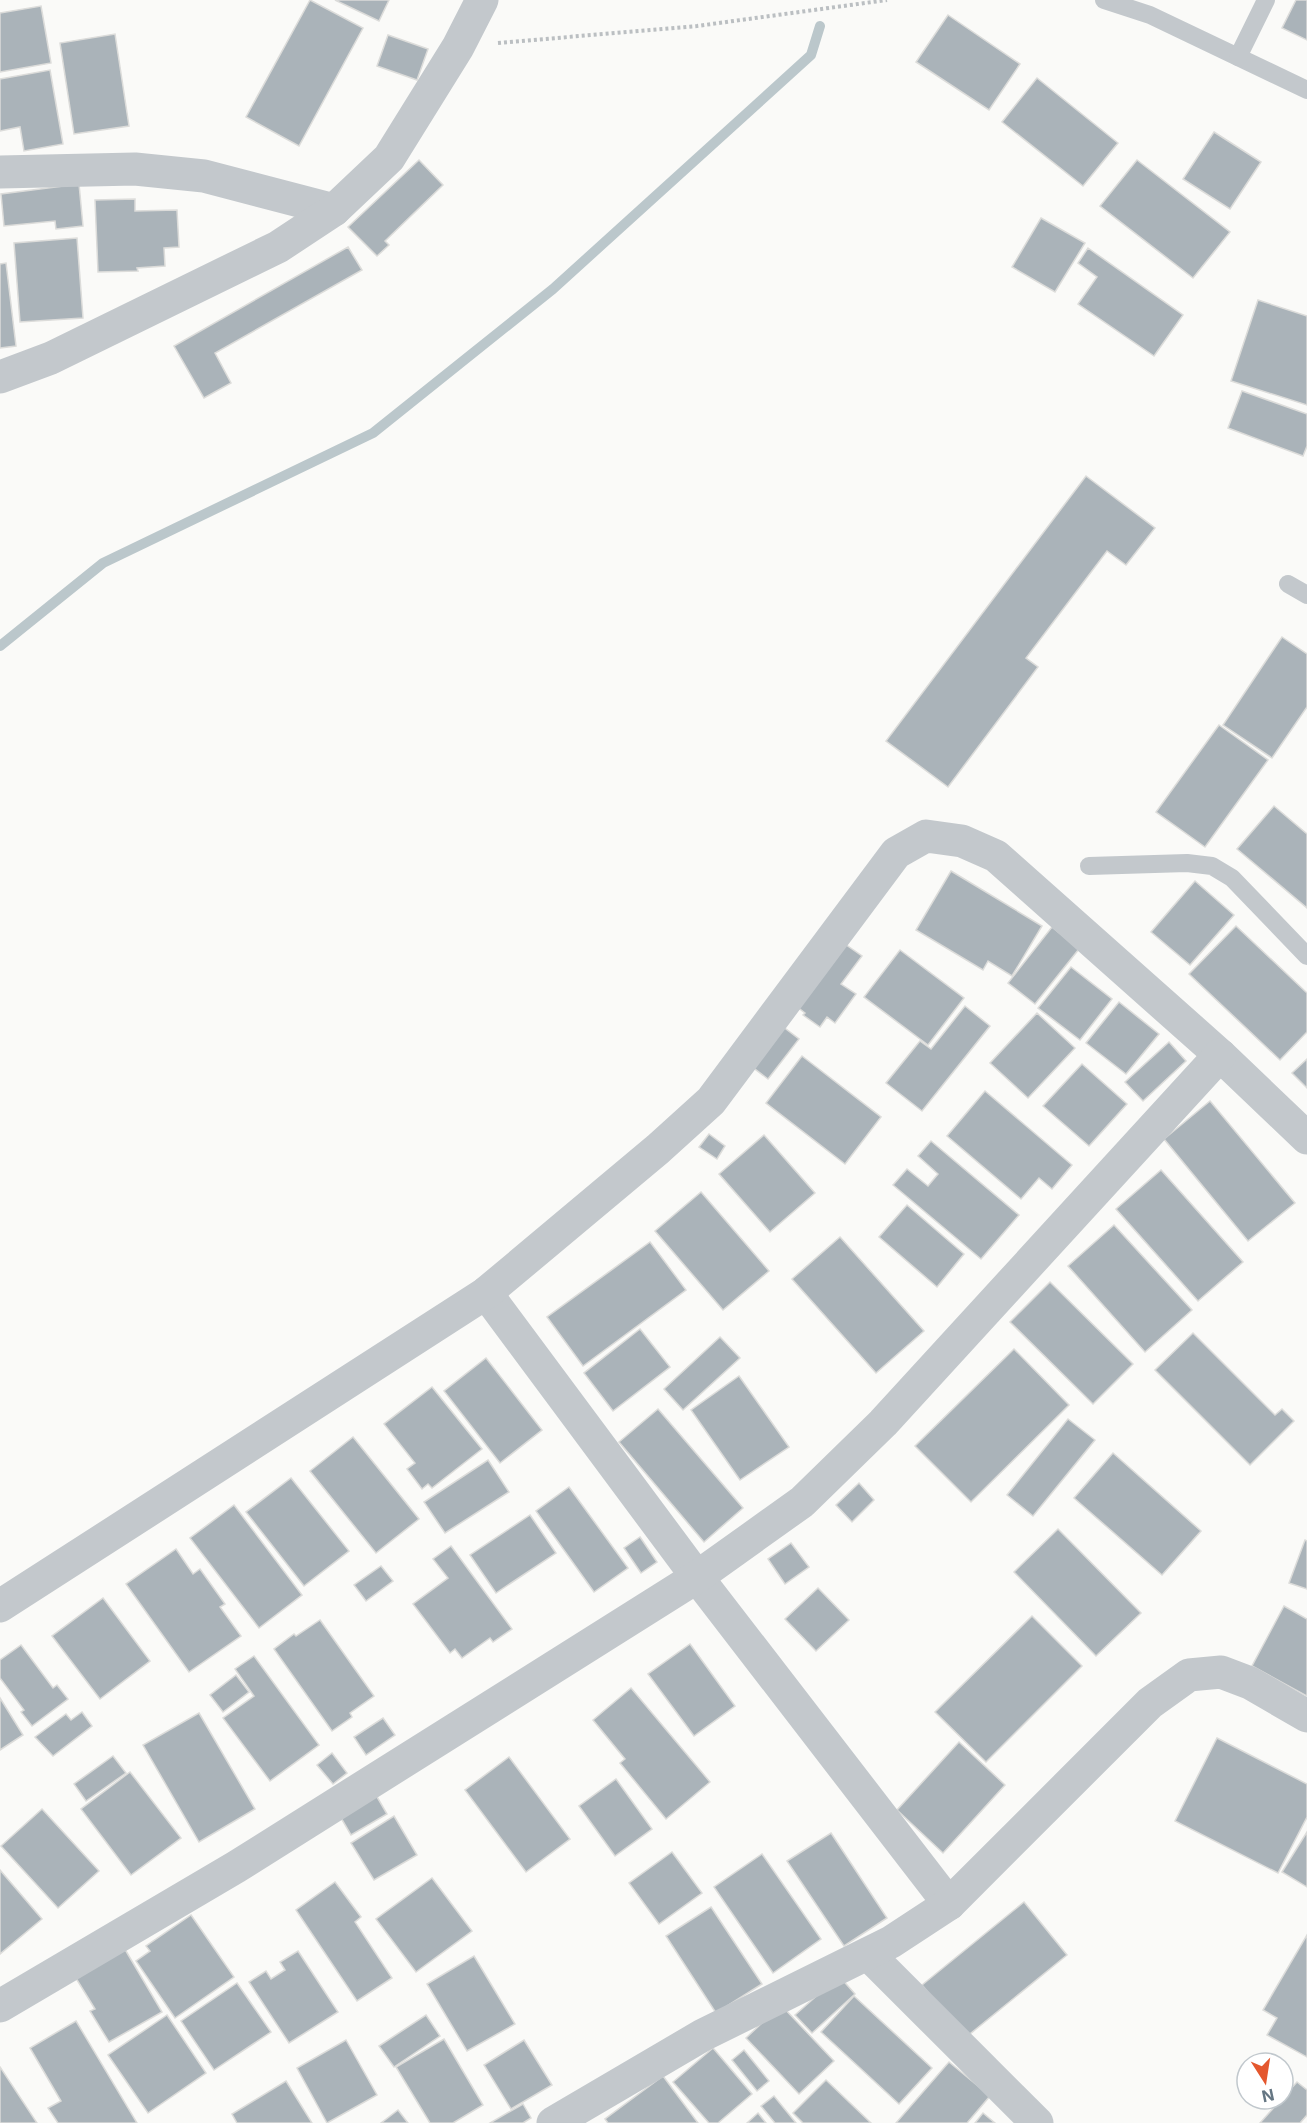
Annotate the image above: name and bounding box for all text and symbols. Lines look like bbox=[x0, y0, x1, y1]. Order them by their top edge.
north arrow bbox=[1235, 2051, 1295, 2111]
text: N bbox=[1260, 2085, 1276, 2107]

